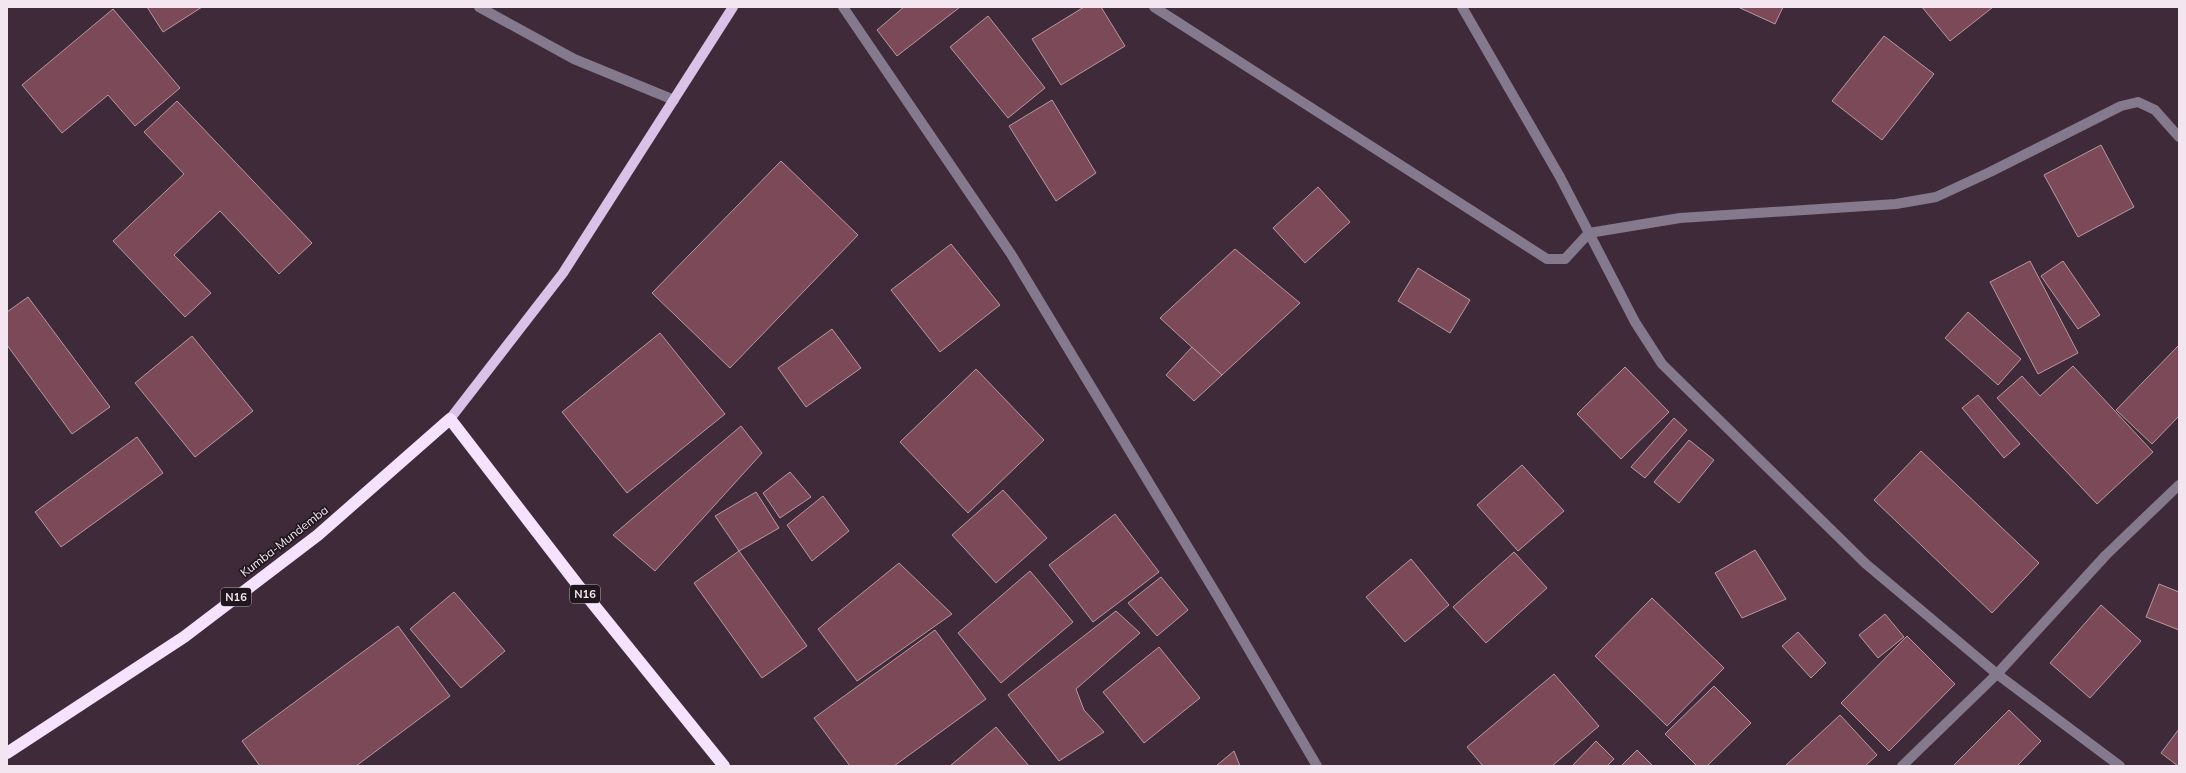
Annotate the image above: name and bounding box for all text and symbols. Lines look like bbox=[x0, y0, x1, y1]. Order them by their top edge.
street label: Kumba-Mundemba bbox=[237, 502, 331, 580]
road number: N16 bbox=[570, 585, 600, 603]
road number: N16 bbox=[221, 588, 251, 606]

